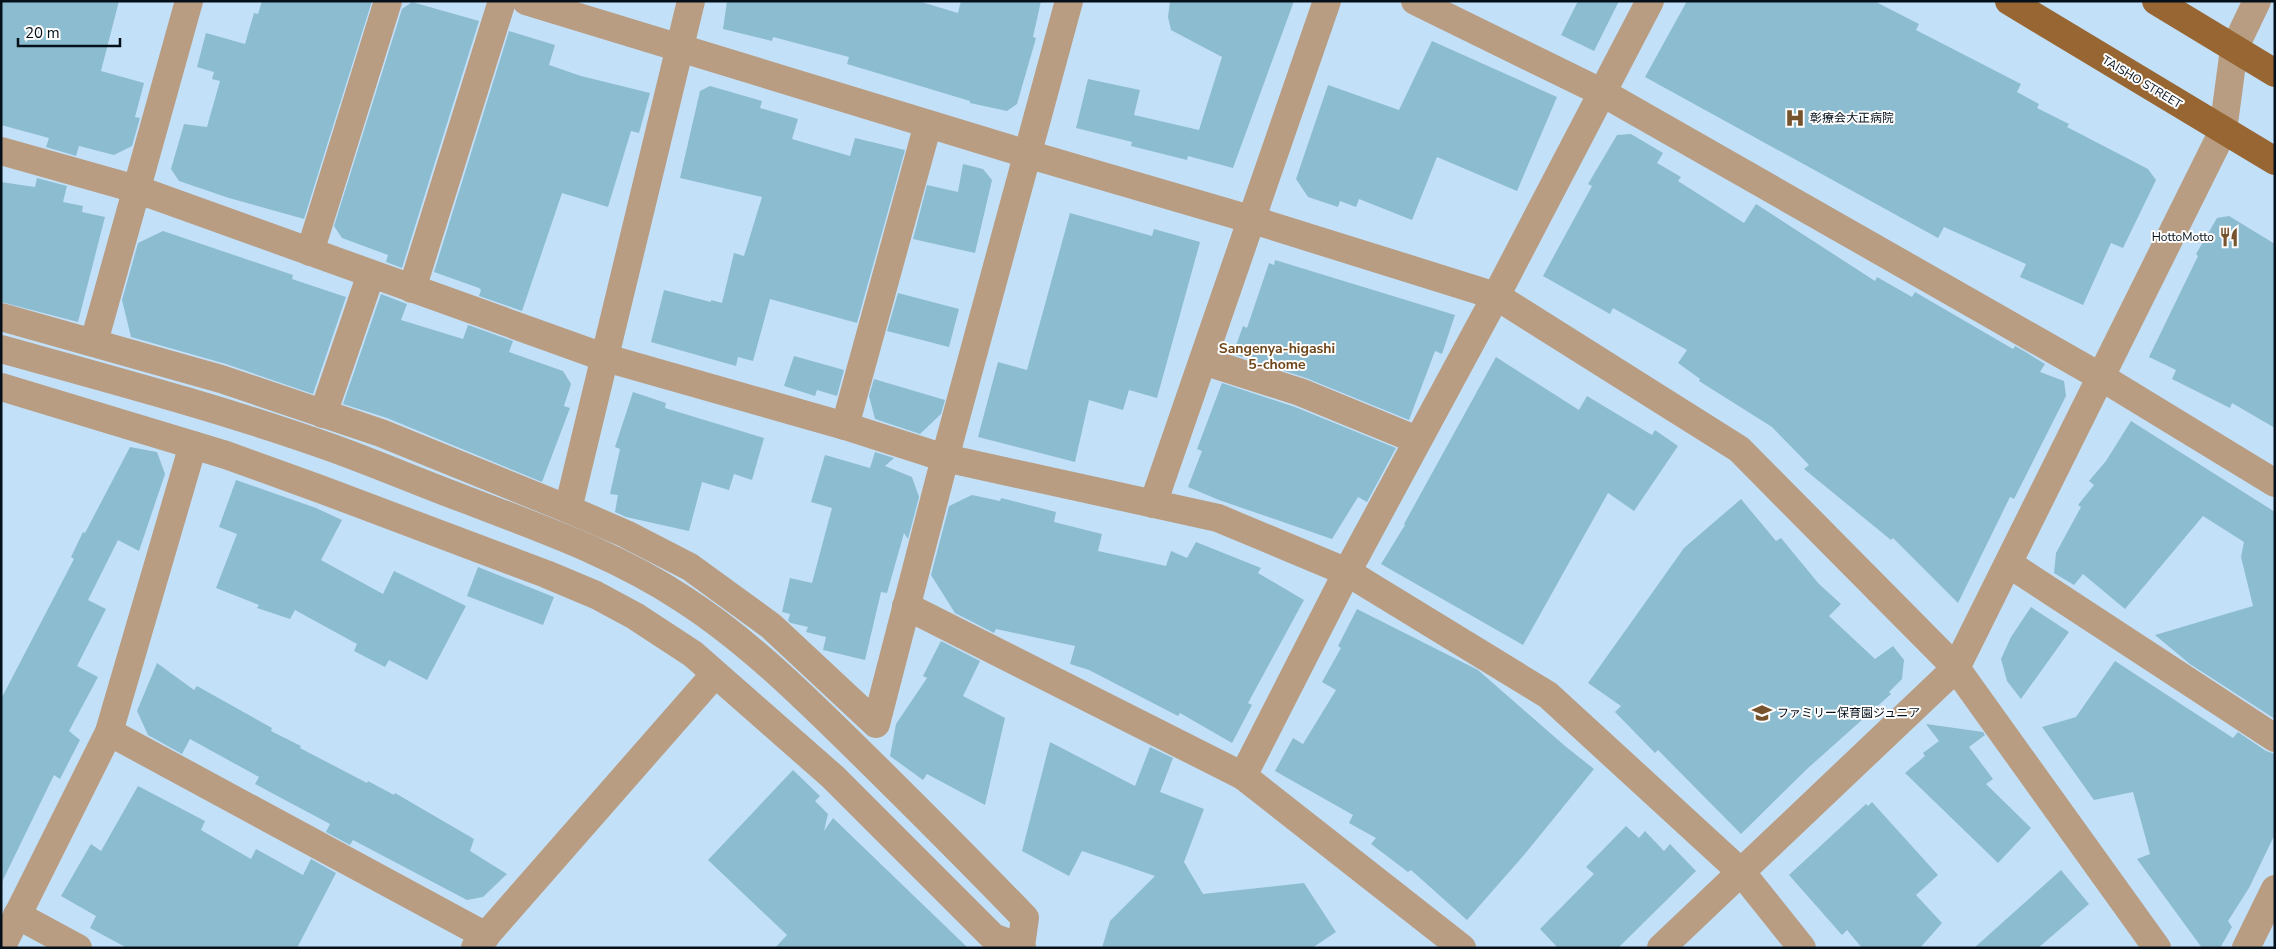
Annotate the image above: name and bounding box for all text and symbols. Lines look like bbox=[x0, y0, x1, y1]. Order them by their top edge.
scale bar bbox=[18, 15, 120, 47]
text: 20 m bbox=[25, 23, 60, 43]
street label: TAISHO STREET bbox=[2099, 52, 2186, 113]
hospital icon: 彰療会大正病院 bbox=[1784, 107, 1806, 129]
place label: 彰療会大正病院 bbox=[1810, 110, 1894, 126]
restaurant icon: HottoMotto bbox=[2218, 226, 2240, 248]
place label: HottoMotto bbox=[2152, 229, 2214, 245]
district label: Sangenya-higashi 5-chome bbox=[1219, 339, 1335, 374]
school or university icon: ファミリー保育園ジュニア bbox=[1751, 702, 1773, 724]
place label: ファミリー保育園ジュニア bbox=[1777, 705, 1920, 721]

